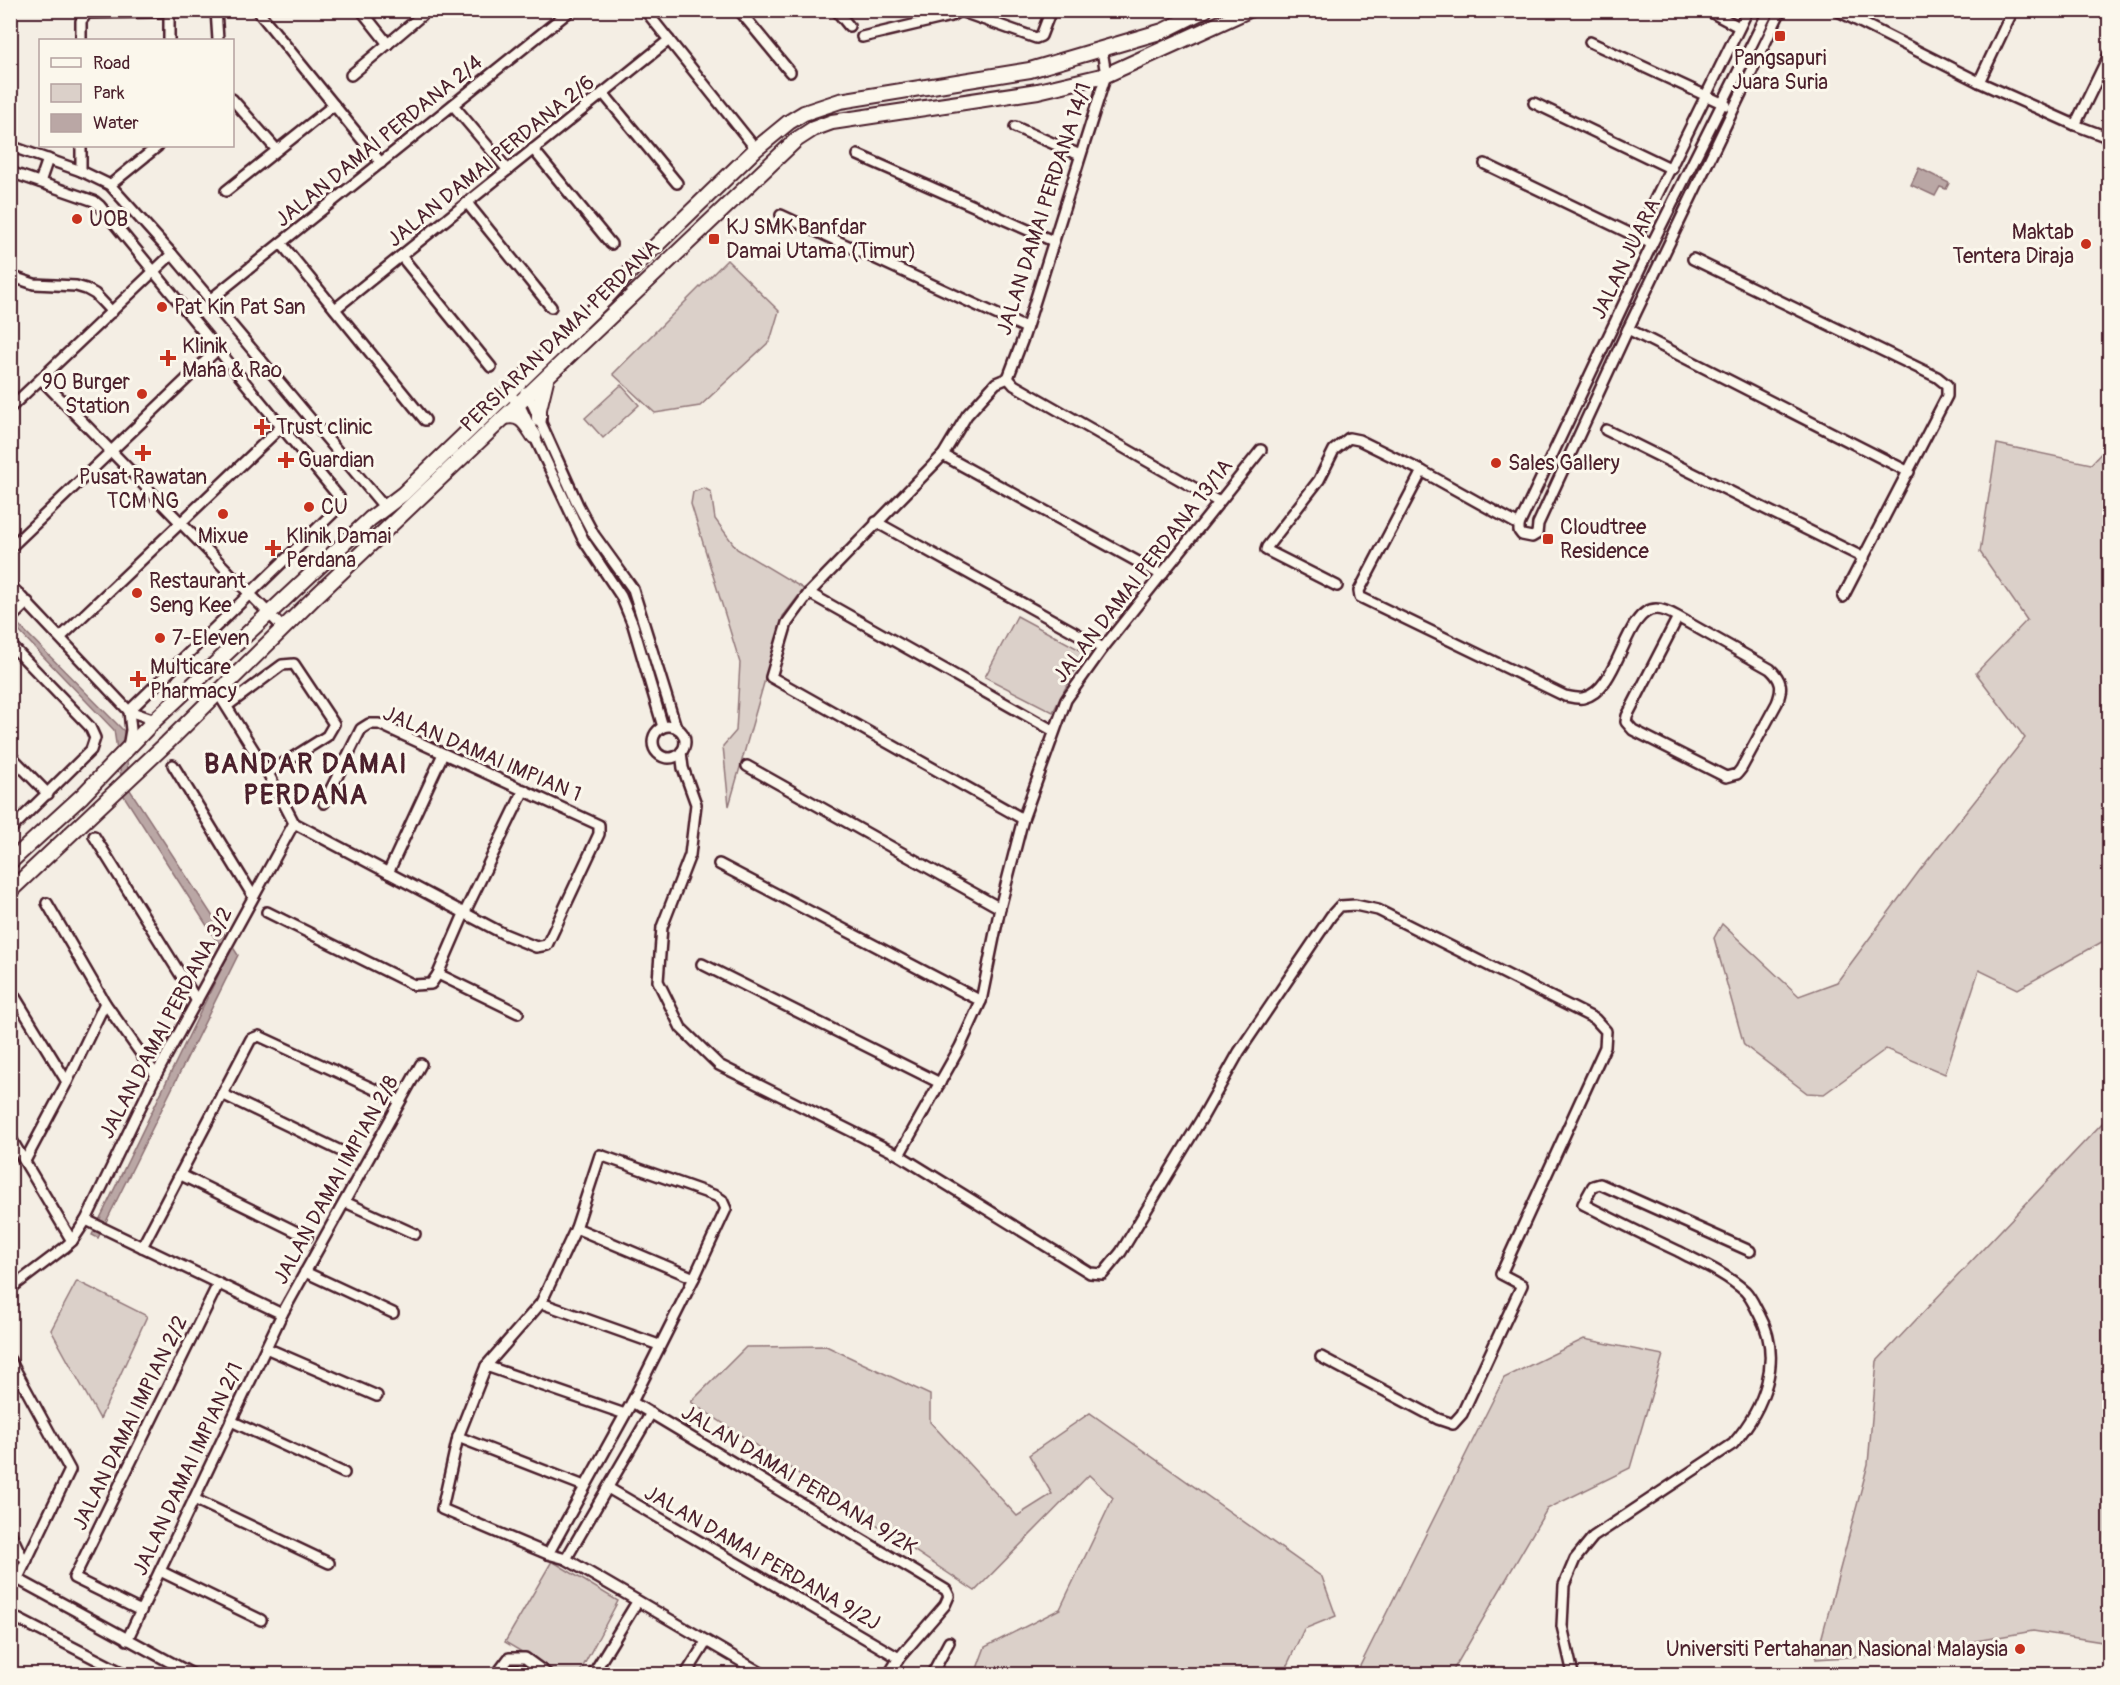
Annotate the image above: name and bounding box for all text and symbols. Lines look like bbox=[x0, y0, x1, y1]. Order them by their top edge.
marker: Pangsapuri Juara Suria bbox=[1773, 29, 1787, 43]
legend bbox=[39, 39, 234, 147]
place label: Pangsapuri Juara Suria bbox=[1732, 45, 1828, 96]
street label: JALAN DAMAI PERDANA 2/4 bbox=[270, 49, 488, 233]
text: Road bbox=[93, 52, 130, 75]
street label: JALAN DAMAI PERDANA 2/6 bbox=[382, 69, 600, 253]
street label: JALAN DAMAI PERDANA 14/1 bbox=[990, 79, 1098, 339]
text: Park bbox=[93, 82, 125, 105]
text: Water bbox=[93, 112, 139, 135]
street label: JALAN JUARA bbox=[1585, 194, 1667, 324]
place label: UOB bbox=[89, 206, 128, 233]
marker: UOB bbox=[70, 212, 84, 226]
place label: KJ SMK Banfdar Damai Utama (Timur) bbox=[726, 214, 916, 265]
place label: Maktab Tentera Diraja bbox=[1953, 219, 2074, 270]
marker: KJ SMK Banfdar Damai Utama (Timur) bbox=[707, 232, 721, 246]
street label: PERSIARAN DAMAI PERDANA bbox=[455, 234, 665, 438]
marker: Maktab Tentera Diraja bbox=[2079, 237, 2093, 251]
place label: Pat Kin Pat San bbox=[174, 294, 306, 321]
marker: Pat Kin Pat San bbox=[155, 300, 169, 314]
place label: Klinik Maha & Rao bbox=[182, 333, 282, 384]
marker: Klinik Maha & Rao bbox=[159, 349, 177, 367]
place label: 90 Burger Station bbox=[42, 369, 130, 420]
marker: 90 Burger Station bbox=[135, 387, 149, 401]
place label: Trust clinic bbox=[276, 414, 373, 441]
marker: Trust clinic bbox=[253, 418, 271, 436]
marker: Pusat Rawatan TCM NG bbox=[134, 444, 152, 462]
place label: Guardian bbox=[298, 447, 374, 474]
place label: Sales Gallery bbox=[1508, 450, 1620, 477]
marker: Guardian bbox=[279, 453, 293, 467]
street label: JALAN DAMAI PERDANA 13/1A bbox=[1047, 454, 1239, 688]
marker: Sales Gallery bbox=[1489, 456, 1503, 470]
place label: Pusat Rawatan TCM NG bbox=[79, 464, 207, 515]
place label: CU bbox=[321, 494, 348, 521]
marker: CU bbox=[302, 500, 316, 514]
marker: Mixue bbox=[216, 507, 230, 521]
place label: Cloudtree Residence bbox=[1560, 514, 1650, 565]
place label: Mixue bbox=[198, 523, 249, 550]
place label: Klinik Damai Perdana bbox=[286, 523, 391, 574]
marker: Cloudtree Residence bbox=[1541, 532, 1555, 546]
marker: Klinik Damai Perdana bbox=[264, 539, 282, 557]
place label: Restaurant Seng Kee bbox=[149, 568, 247, 619]
marker: Restaurant Seng Kee bbox=[130, 586, 144, 600]
place label: 7-Eleven bbox=[172, 625, 250, 652]
marker: 7-Eleven bbox=[153, 631, 167, 645]
place label: Multicare Pharmacy bbox=[150, 654, 237, 705]
marker: Multicare Pharmacy bbox=[131, 672, 145, 686]
street label: JALAN DAMAI IMPIAN 1 bbox=[379, 700, 585, 808]
district label: BANDAR DAMAI PERDANA bbox=[204, 748, 408, 812]
street label: JALAN DAMAI PERDANA 3/2 bbox=[93, 902, 239, 1144]
street label: JALAN DAMAI IMPIAN 2/8 bbox=[267, 1071, 405, 1289]
street label: JALAN DAMAI IMPIAN 2/2 bbox=[66, 1311, 194, 1535]
street label: JALAN DAMAI IMPIAN 2/1 bbox=[127, 1358, 249, 1580]
street label: JALAN DAMAI PERDANA 9/2K bbox=[676, 1399, 922, 1561]
street label: JALAN DAMAI PERDANA 9/2J bbox=[639, 1479, 885, 1637]
place label: Universiti Pertahanan Nasional Malaysia bbox=[1666, 1636, 2008, 1663]
marker: Universiti Pertahanan Nasional Malaysia bbox=[2013, 1642, 2027, 1656]

